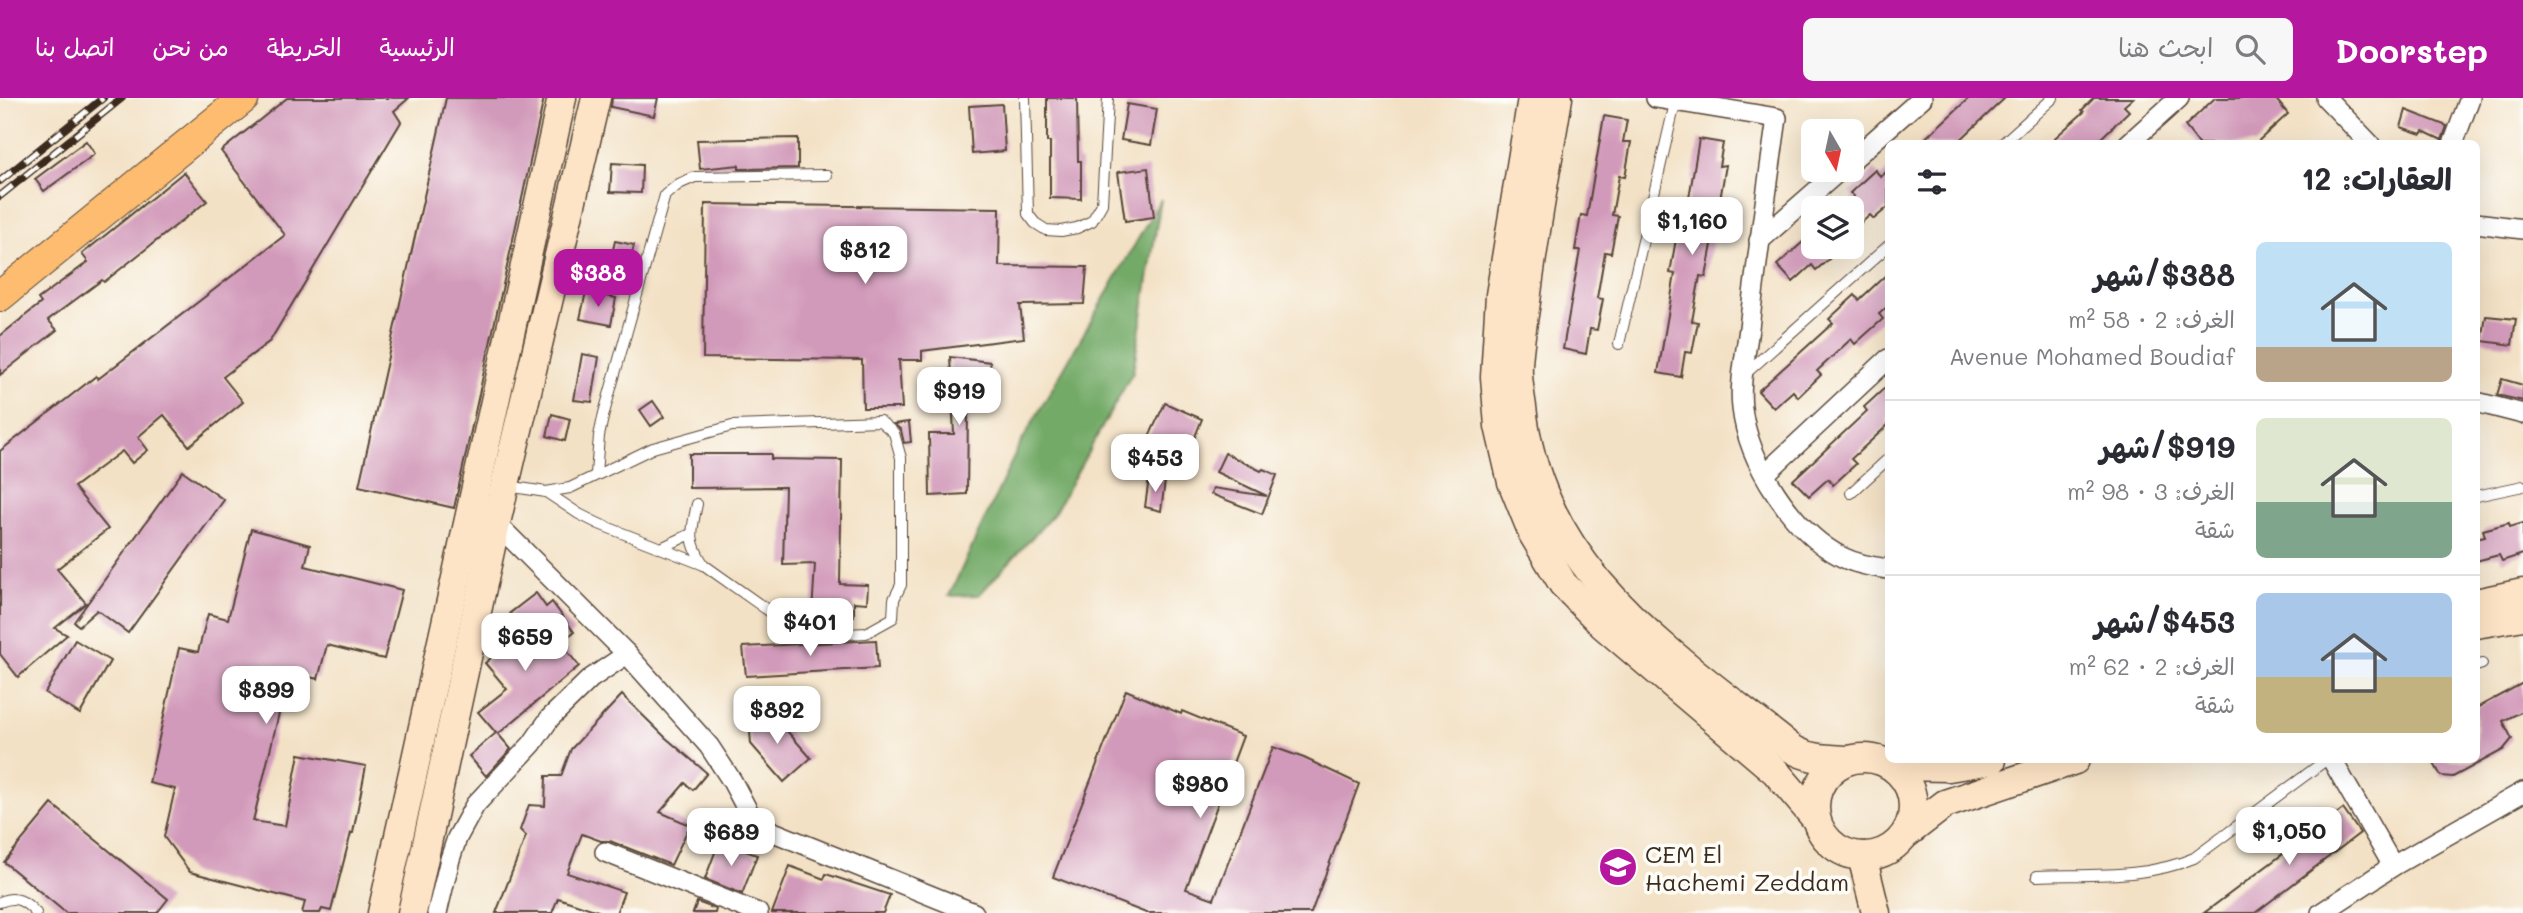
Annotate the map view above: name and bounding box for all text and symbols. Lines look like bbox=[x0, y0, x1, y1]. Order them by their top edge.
search box bbox=[1803, 18, 2293, 81]
text: Doorstep bbox=[2335, 28, 2488, 71]
text: ابحث هنا bbox=[2118, 30, 2213, 64]
icon: search bbox=[2231, 30, 2269, 68]
text: اتصل بنا bbox=[35, 31, 114, 62]
text: من نحن bbox=[152, 31, 229, 62]
text: الخريطة bbox=[267, 31, 342, 62]
text: الرئيسية bbox=[380, 31, 455, 62]
north arrow bbox=[1801, 119, 1864, 182]
map controls bbox=[1801, 119, 1864, 259]
text: العقارات: 12 bbox=[2301, 158, 2452, 198]
icon: filters bbox=[1913, 163, 1951, 201]
button: layers bbox=[1801, 196, 1864, 259]
pin: $1,160 bbox=[1635, 198, 1749, 257]
text: $1,160 bbox=[1657, 205, 1727, 235]
pin: $812 bbox=[824, 226, 906, 286]
text: $812 bbox=[839, 234, 891, 264]
pin: $388 bbox=[557, 250, 639, 309]
text: $388/شهر bbox=[2094, 254, 2235, 294]
text: $388 bbox=[570, 257, 626, 287]
icon: home bbox=[2312, 270, 2396, 354]
text: الغرف: 2 · 58 m² bbox=[2068, 304, 2235, 334]
text: Avenue Mohamed Boudiaf bbox=[1949, 341, 2235, 371]
pin: $919 bbox=[918, 368, 1000, 427]
text: $919 bbox=[933, 375, 985, 405]
text: $919/شهر bbox=[2100, 426, 2235, 466]
pin: $453 bbox=[1114, 434, 1196, 494]
text: $453 bbox=[1127, 442, 1183, 472]
icon: home bbox=[2312, 446, 2396, 530]
text: الغرف: 3 · 98 m² bbox=[2067, 476, 2235, 506]
text: شقة bbox=[2195, 514, 2235, 544]
pin: $401 bbox=[769, 598, 851, 658]
text: $453/شهر bbox=[2095, 601, 2235, 641]
text: $401 bbox=[783, 606, 837, 636]
pin: $659 bbox=[484, 614, 566, 673]
text: $659 bbox=[497, 621, 553, 651]
icon: home bbox=[2312, 621, 2396, 705]
text: الغرف: 2 · 62 m² bbox=[2069, 651, 2235, 681]
pin: $899 bbox=[225, 666, 307, 726]
text: $899 bbox=[238, 674, 294, 704]
pin: $892 bbox=[736, 686, 818, 746]
text: شقة bbox=[2195, 689, 2235, 719]
text: $892 bbox=[749, 694, 805, 724]
pin: $980 bbox=[1159, 760, 1241, 820]
text: $980 bbox=[1171, 768, 1229, 798]
pin: $689 bbox=[690, 808, 772, 868]
pin: $1,050 bbox=[2232, 808, 2346, 867]
text: $1,050 bbox=[2252, 815, 2326, 845]
text: $689 bbox=[703, 816, 759, 846]
place label: CEM El Hachemi Zeddam bbox=[1645, 838, 1849, 897]
school or university icon: CEM El Hachemi Zeddam bbox=[1597, 846, 1639, 888]

